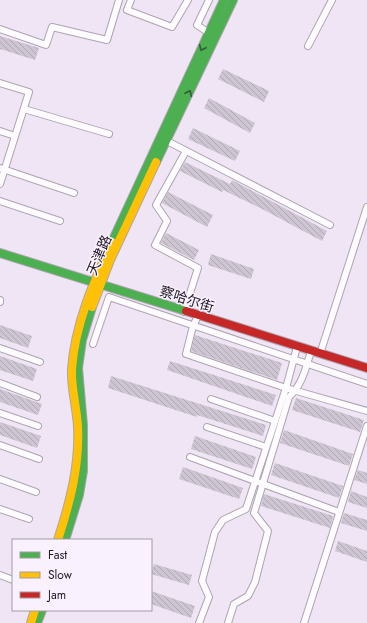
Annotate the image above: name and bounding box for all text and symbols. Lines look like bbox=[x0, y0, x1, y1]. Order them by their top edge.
one-way arrow bbox=[199, 44, 207, 52]
one-way arrow bbox=[184, 90, 192, 97]
street label: 天津路 bbox=[82, 232, 116, 278]
street label: 察哈尔街 bbox=[157, 281, 217, 317]
legend bbox=[12, 539, 152, 611]
text: Fast bbox=[48, 546, 67, 564]
text: Slow bbox=[48, 566, 73, 584]
text: Jam bbox=[46, 586, 66, 604]

